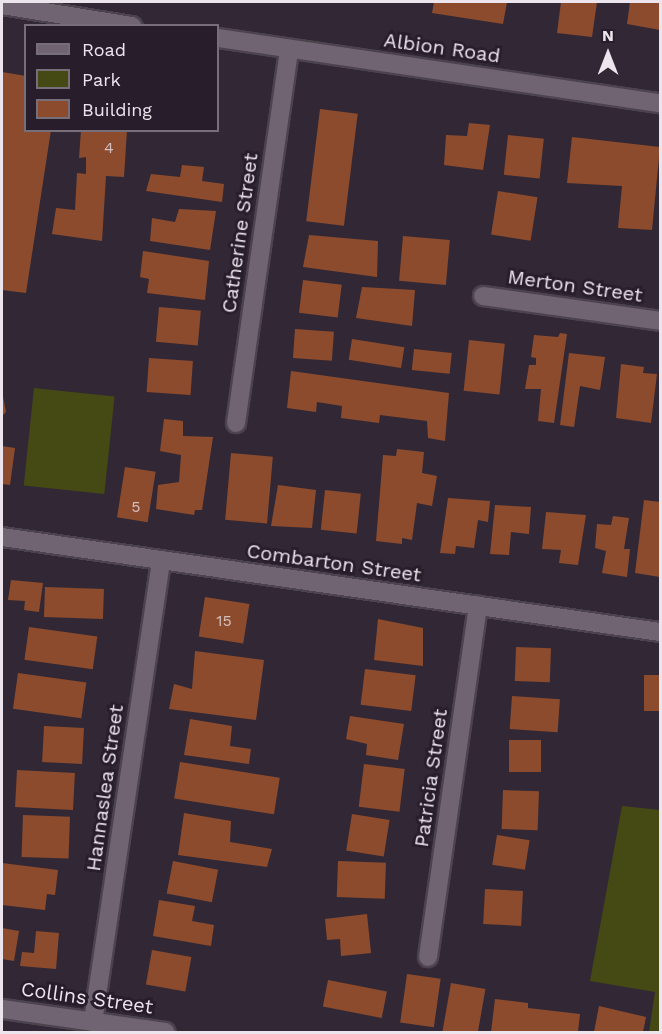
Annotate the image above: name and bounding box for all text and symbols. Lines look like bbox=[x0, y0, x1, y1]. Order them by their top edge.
legend bbox=[24, 24, 219, 132]
north arrow bbox=[578, 24, 638, 84]
text: N bbox=[602, 26, 614, 45]
street label: Albion Road bbox=[382, 28, 502, 68]
text: Road bbox=[82, 39, 126, 60]
text: Park bbox=[82, 69, 121, 90]
text: Building bbox=[82, 99, 152, 120]
house number: 4 bbox=[104, 138, 114, 158]
street label: Catherine Street bbox=[217, 151, 263, 315]
street label: Merton Street bbox=[506, 265, 644, 307]
house number: 5 bbox=[131, 497, 141, 517]
street label: Combarton Street bbox=[245, 539, 423, 587]
house number: 15 bbox=[216, 611, 232, 631]
street label: Hannaslea Street bbox=[81, 703, 129, 873]
street label: Patricia Street bbox=[409, 707, 453, 849]
street label: Collins Street bbox=[19, 977, 155, 1019]

